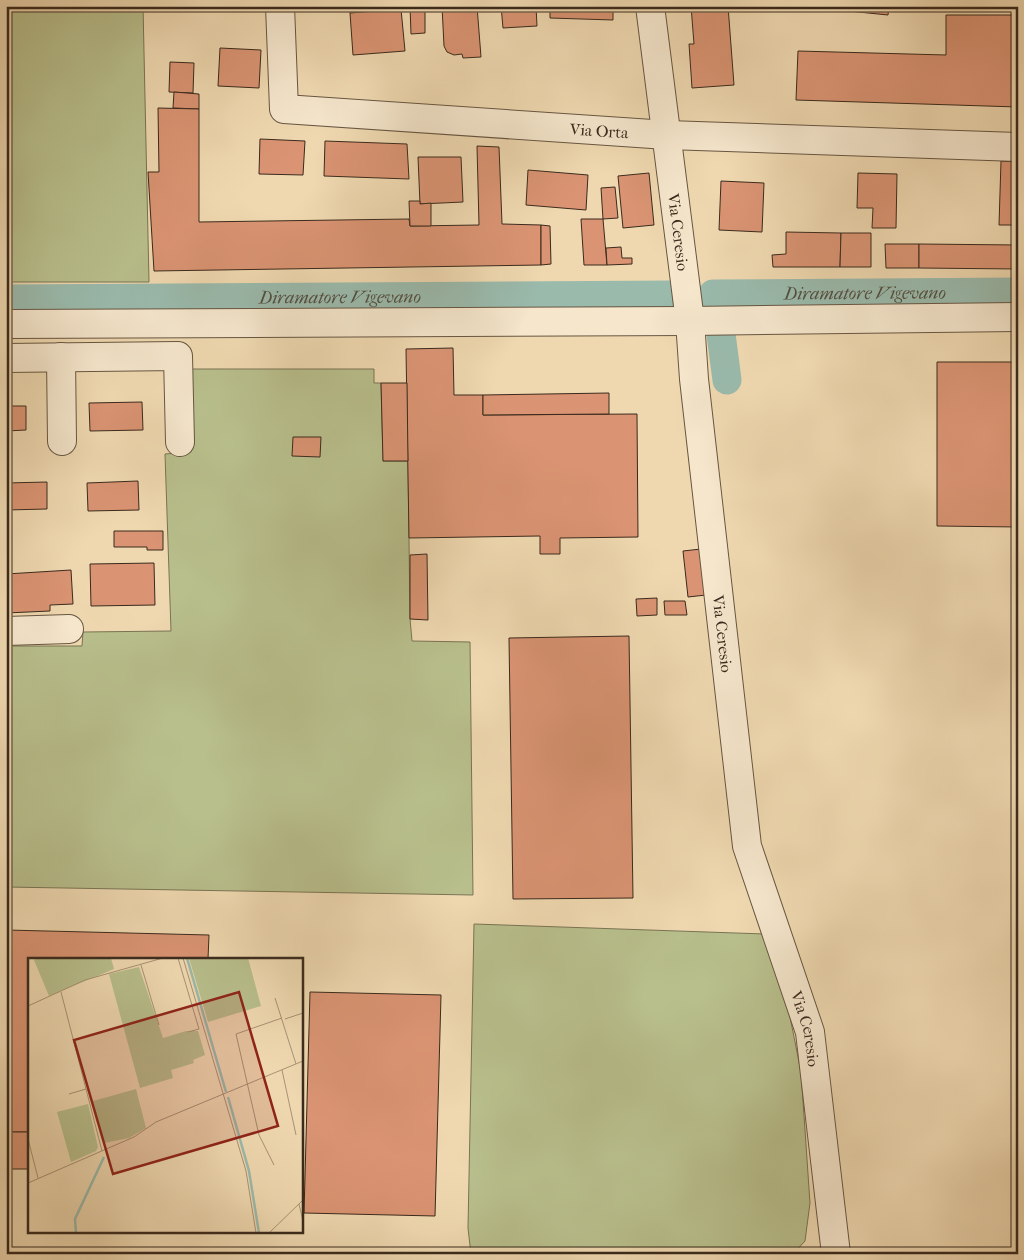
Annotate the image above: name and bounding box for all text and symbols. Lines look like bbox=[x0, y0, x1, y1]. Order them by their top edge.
street label: Via Orta bbox=[568, 119, 630, 142]
street label: Via Ceresio bbox=[664, 191, 693, 272]
water label: Diramatore Vigevano bbox=[783, 282, 946, 304]
water label: Diramatore Vigevano bbox=[258, 286, 421, 308]
street label: Via Ceresio bbox=[709, 593, 737, 673]
inset map bbox=[28, 958, 302, 1232]
street label: Via Ceresio bbox=[787, 987, 823, 1068]

